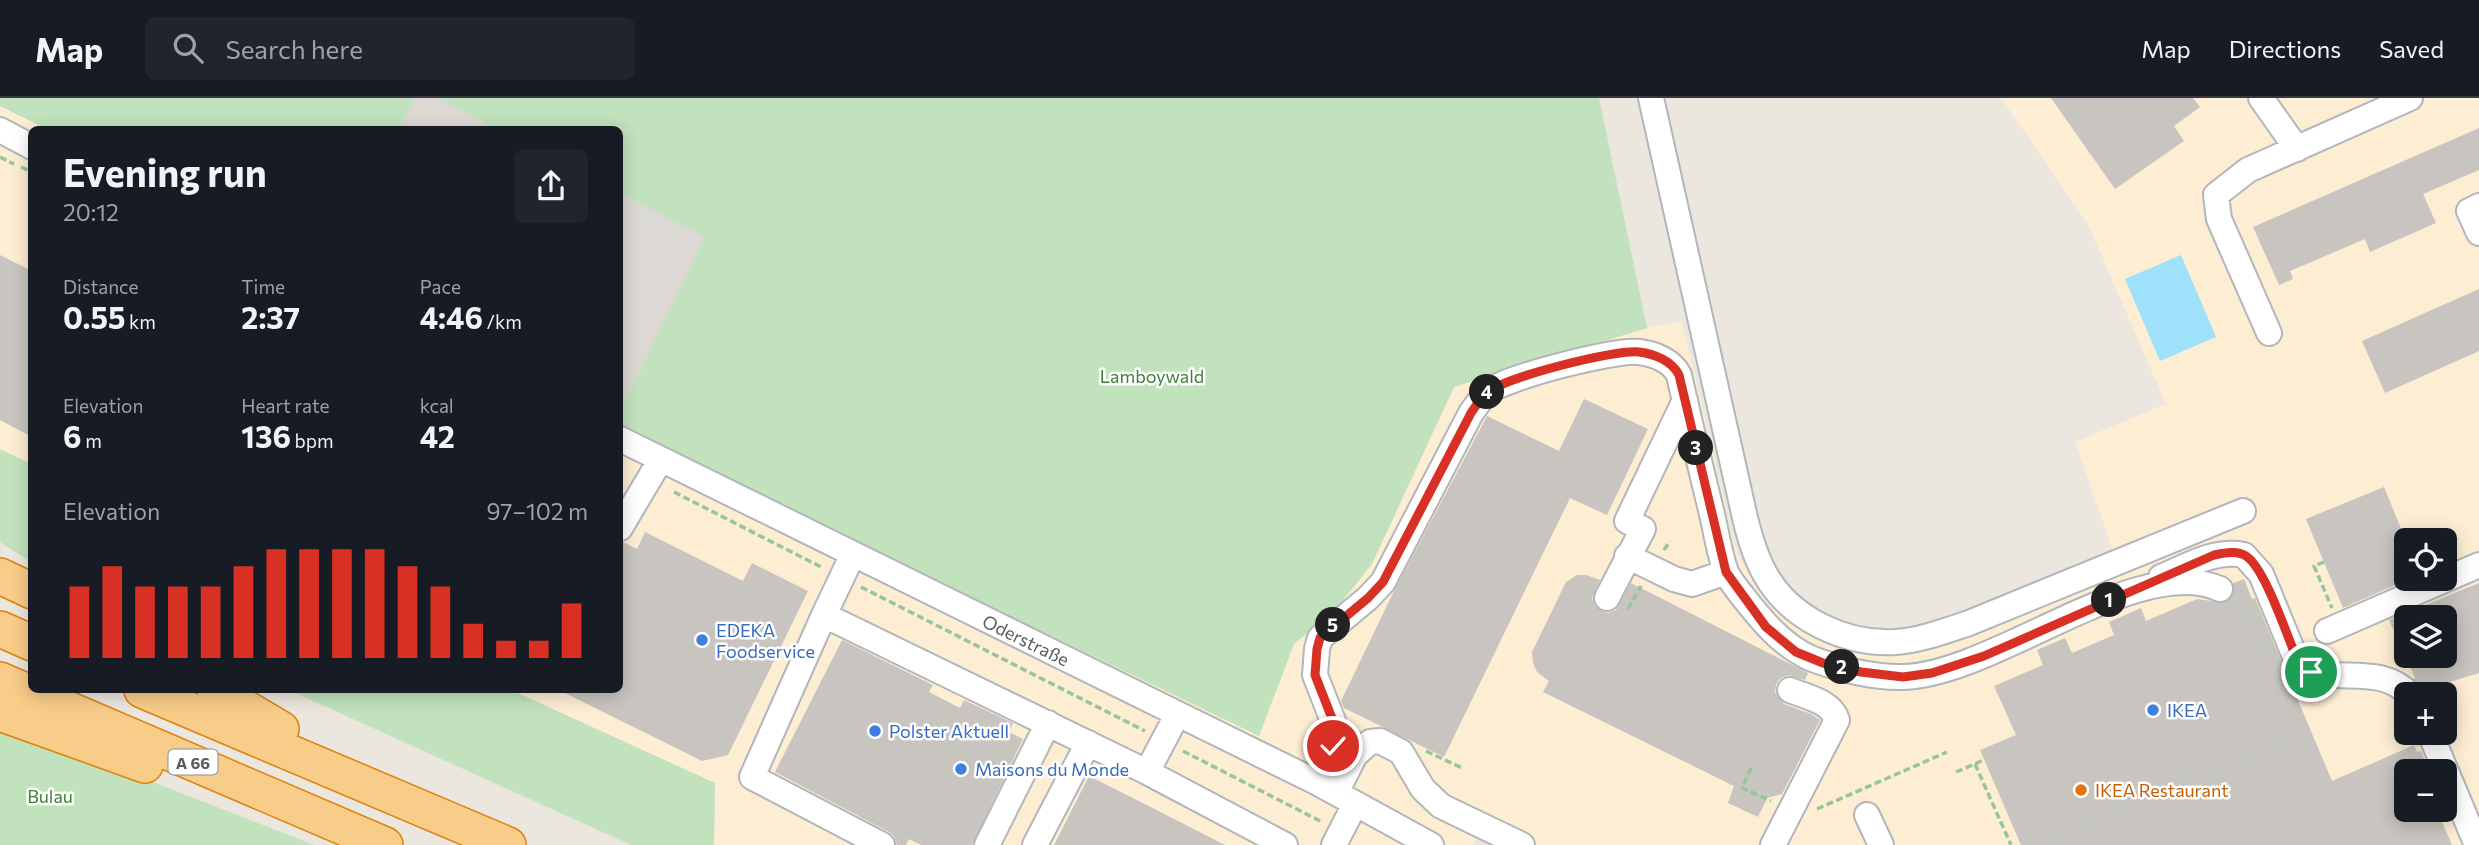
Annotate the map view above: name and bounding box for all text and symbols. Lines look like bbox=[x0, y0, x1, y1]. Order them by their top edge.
search box bbox=[145, 17, 635, 80]
text: Map bbox=[35, 28, 103, 69]
icon: search bbox=[169, 29, 207, 67]
text: Search here bbox=[225, 33, 363, 64]
text: Map bbox=[2141, 34, 2191, 63]
text: Directions bbox=[2229, 34, 2341, 63]
text: Saved bbox=[2379, 34, 2444, 63]
text: Evening run bbox=[63, 148, 267, 195]
button: share bbox=[514, 149, 588, 223]
text: 20:12 bbox=[63, 198, 119, 226]
text: Distance bbox=[63, 275, 139, 298]
text: Time bbox=[241, 275, 285, 298]
text: Pace bbox=[420, 275, 461, 298]
text: 0.55 bbox=[63, 298, 125, 335]
text: 2:37 bbox=[241, 298, 300, 335]
text: 4:46 bbox=[420, 298, 483, 335]
text: km bbox=[125, 310, 156, 333]
text: /km bbox=[483, 310, 522, 333]
park label: Lamboywald bbox=[1100, 365, 1204, 387]
pin: 4 bbox=[1470, 374, 1504, 410]
text: 4 bbox=[1481, 380, 1492, 403]
text: Elevation bbox=[63, 394, 143, 417]
text: Heart rate bbox=[241, 394, 330, 417]
text: kcal bbox=[420, 394, 454, 417]
text: 6 bbox=[63, 417, 82, 454]
text: 136 bbox=[241, 417, 291, 454]
text: 42 bbox=[420, 417, 455, 454]
text: m bbox=[82, 429, 102, 452]
text: bpm bbox=[291, 429, 334, 452]
pin: 3 bbox=[1678, 430, 1714, 466]
text: 3 bbox=[1690, 436, 1701, 459]
text: Elevation bbox=[63, 497, 160, 525]
text: 97–102 m bbox=[486, 497, 588, 525]
map controls bbox=[2394, 528, 2457, 822]
button: locate bbox=[2394, 528, 2457, 591]
pin: 1 bbox=[2092, 582, 2126, 618]
text: 1 bbox=[2104, 588, 2113, 611]
button: layers bbox=[2394, 605, 2457, 668]
pin: 5 bbox=[1316, 608, 1350, 642]
street label: Oderstraße bbox=[979, 610, 1073, 670]
text: 5 bbox=[1327, 613, 1338, 636]
place label: EDEKA Foodservice bbox=[716, 619, 815, 662]
marker: EDEKA Foodservice bbox=[694, 632, 710, 648]
pin bbox=[2281, 642, 2341, 702]
pin: 2 bbox=[1825, 650, 1860, 684]
icon: arrive bbox=[2292, 653, 2330, 691]
text: 2 bbox=[1836, 655, 1847, 678]
button: + bbox=[2394, 682, 2457, 745]
place label: IKEA bbox=[2167, 699, 2207, 721]
marker: IKEA bbox=[2145, 702, 2161, 718]
pin bbox=[1303, 716, 1363, 776]
place label: Polster Aktuell bbox=[889, 720, 1009, 742]
marker: Polster Aktuell bbox=[867, 723, 883, 739]
icon: check bbox=[1314, 727, 1352, 765]
road number: A 66 bbox=[168, 750, 218, 775]
place label: Maisons du Monde bbox=[975, 758, 1129, 780]
button: − bbox=[2394, 759, 2457, 822]
marker: Maisons du Monde bbox=[953, 761, 969, 777]
place label: IKEA Restaurant bbox=[2095, 779, 2229, 801]
marker: IKEA Restaurant bbox=[2073, 782, 2089, 798]
park label: Bulau bbox=[27, 785, 73, 807]

